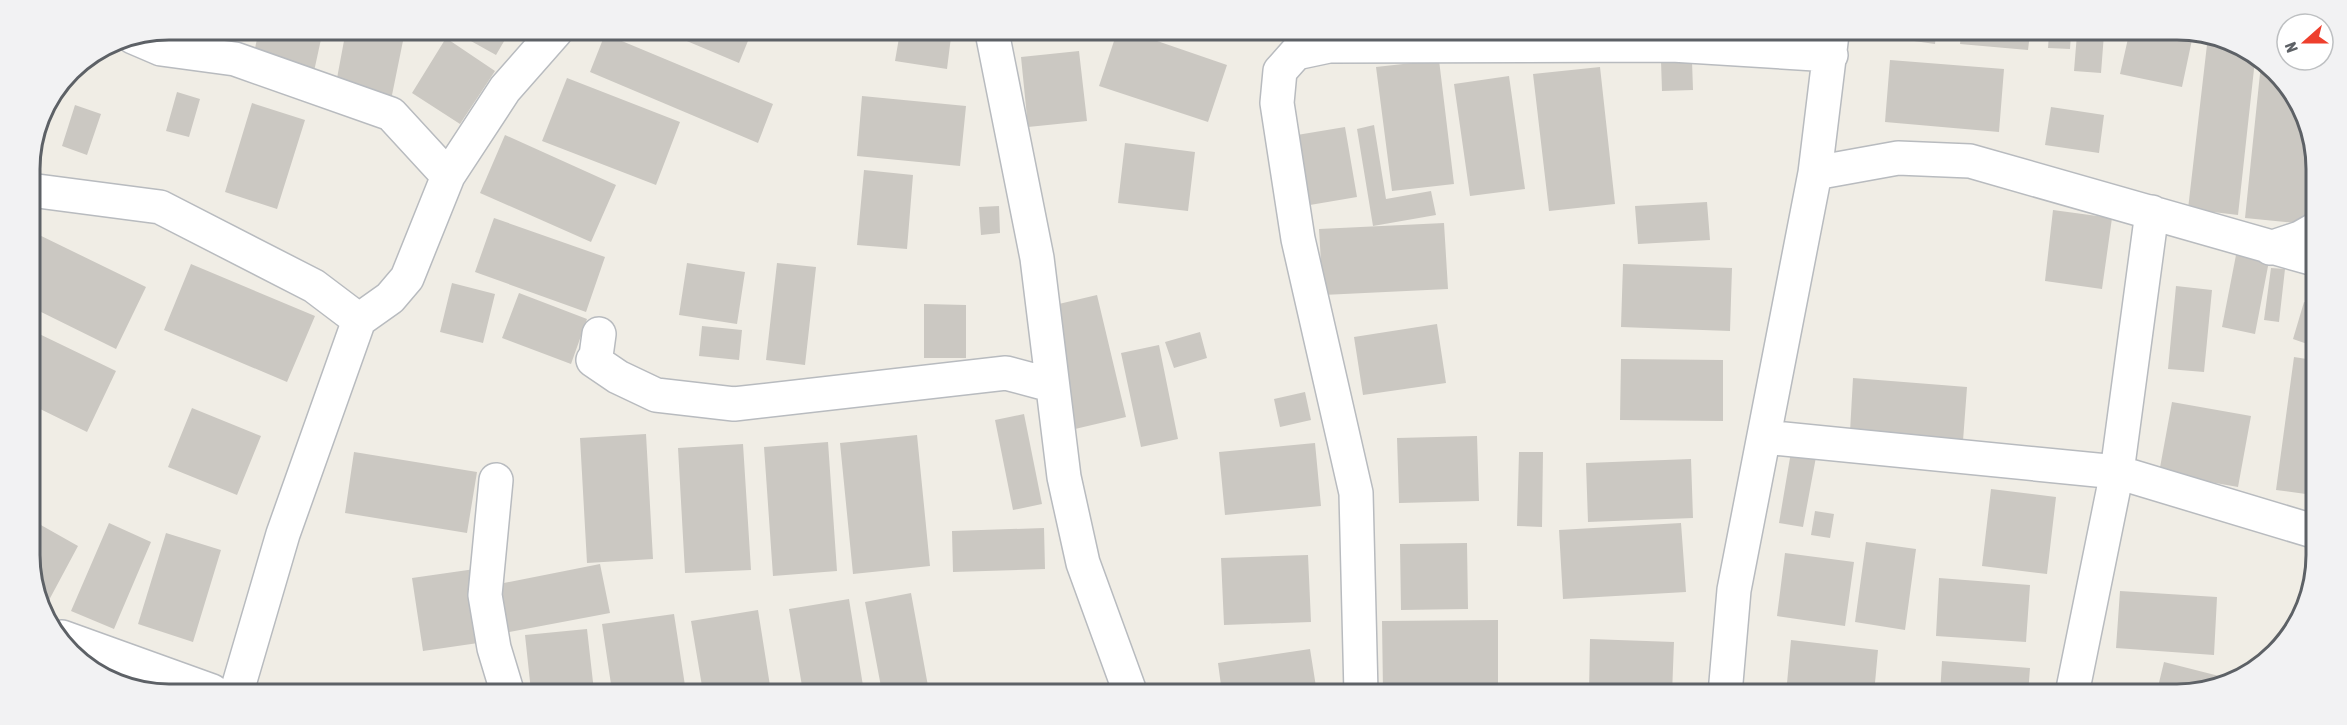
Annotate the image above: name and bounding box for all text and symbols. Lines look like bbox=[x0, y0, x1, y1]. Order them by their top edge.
north arrow bbox=[2275, 12, 2335, 72]
text: N bbox=[2281, 40, 2301, 55]

